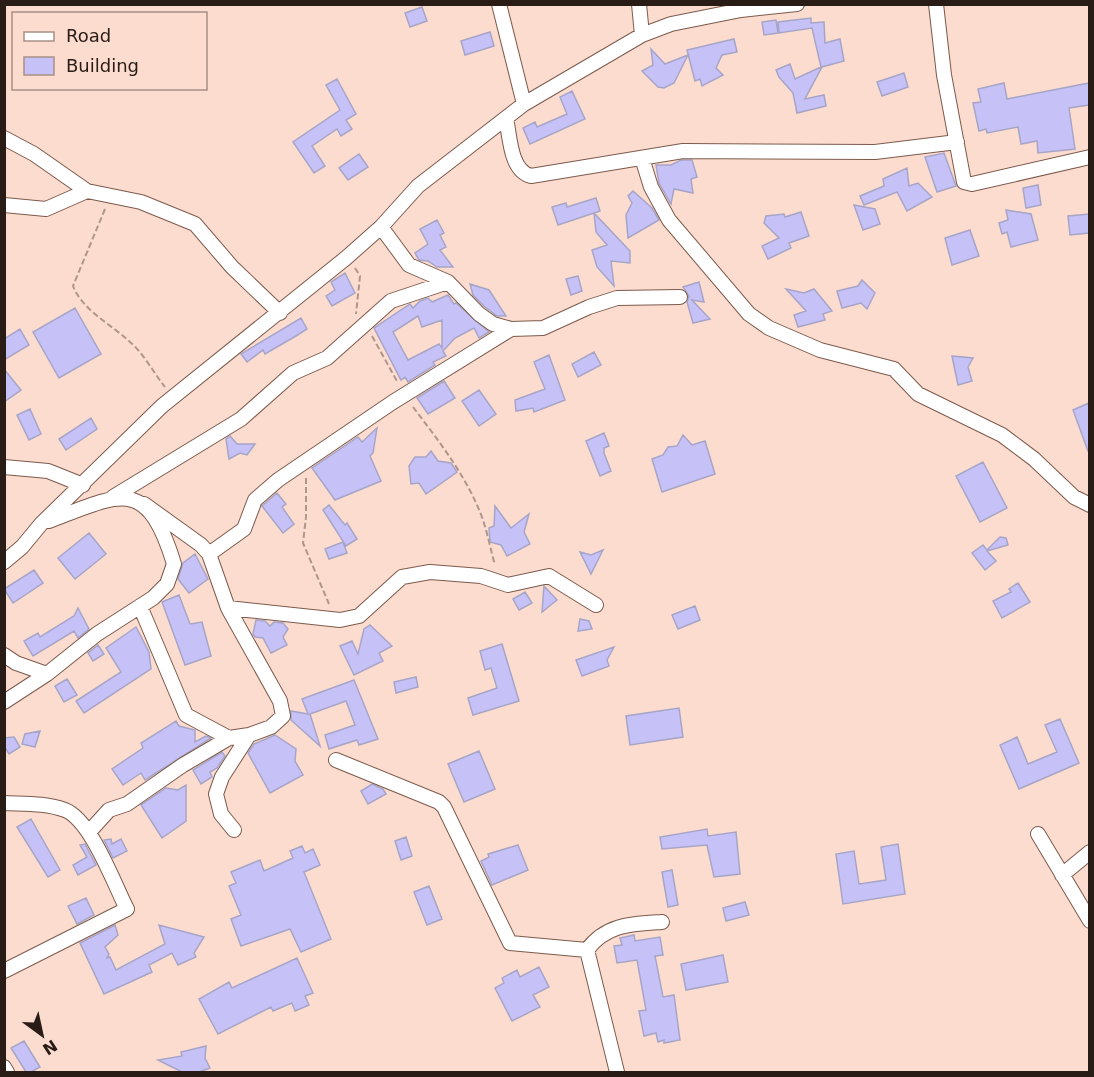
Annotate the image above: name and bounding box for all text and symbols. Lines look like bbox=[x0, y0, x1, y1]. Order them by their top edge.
legend bbox=[12, 12, 207, 90]
text: Road bbox=[66, 25, 111, 46]
text: Building bbox=[66, 55, 139, 76]
north arrow bbox=[12, 1005, 72, 1065]
text: N bbox=[39, 1036, 61, 1059]

